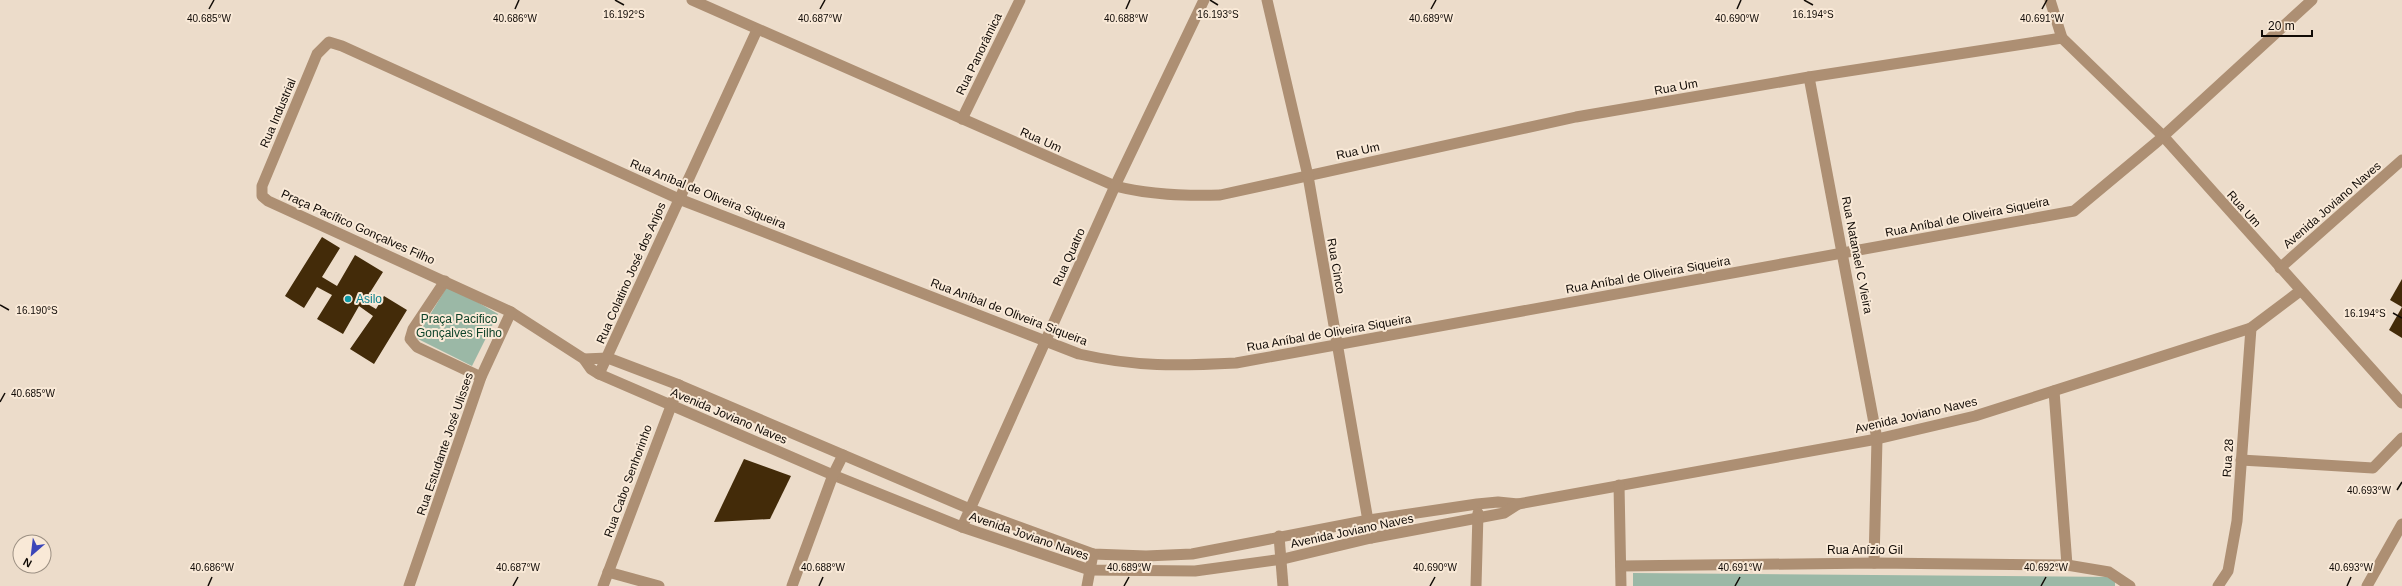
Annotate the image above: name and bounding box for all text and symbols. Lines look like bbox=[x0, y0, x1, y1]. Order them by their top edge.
text: 16.192°S bbox=[603, 9, 645, 20]
text: 16.193°S bbox=[1197, 9, 1239, 20]
text: 16.194°S bbox=[1792, 9, 1834, 20]
street label: Rua Panorâmica bbox=[953, 10, 1005, 97]
scale bar bbox=[2262, 12, 2312, 38]
text: 40.685°W bbox=[187, 13, 232, 24]
text: 40.686°W bbox=[493, 13, 538, 24]
text: 40.687°W bbox=[798, 13, 843, 24]
text: 40.688°W bbox=[1104, 13, 1149, 24]
text: 40.689°W bbox=[1409, 13, 1454, 24]
text: 40.690°W bbox=[1715, 13, 1760, 24]
text: 40.691°W bbox=[2020, 13, 2065, 24]
text: 20 m bbox=[2268, 19, 2295, 33]
street label: Rua Industrial bbox=[257, 76, 299, 150]
street label: Rua Um bbox=[1653, 76, 1699, 98]
street label: Rua Um bbox=[1018, 125, 1064, 155]
street label: Rua Um bbox=[1335, 140, 1381, 162]
street label: Rua Aníbal de Oliveira Siqueira bbox=[628, 156, 788, 232]
street label: Avenida Joviano Naves bbox=[2280, 159, 2384, 251]
street label: Praça Pacífico Gonçalves Filho bbox=[279, 187, 437, 267]
street label: Rua Um bbox=[2224, 188, 2264, 230]
street label: Rua Aníbal de Oliveira Siqueira bbox=[1884, 194, 2051, 240]
street label: Rua Natanael C Vieira bbox=[1839, 195, 1875, 315]
street label: Rua Colatino José dos Anjos bbox=[593, 200, 669, 346]
street label: Rua Quatro bbox=[1050, 226, 1088, 288]
street label: Rua Cinco bbox=[1324, 237, 1348, 295]
street label: Rua Aníbal de Oliveira Siqueira bbox=[1565, 254, 1732, 296]
street label: Rua Aníbal de Oliveira Siqueira bbox=[929, 276, 1090, 349]
place label: Asilo bbox=[356, 292, 382, 306]
marker: Asilo bbox=[343, 294, 353, 304]
text: 16.190°S bbox=[16, 305, 58, 316]
text: 16.194°S bbox=[2344, 308, 2386, 319]
park label: Praça Pacifico Gonçalves Filho bbox=[416, 312, 502, 340]
street label: Rua Aníbal de Oliveira Siqueira bbox=[1246, 312, 1413, 354]
street label: Rua Estudante José Ulisses bbox=[414, 371, 476, 517]
street label: Avenida Joviano Naves bbox=[669, 385, 789, 447]
text: 40.685°W bbox=[11, 388, 56, 399]
street label: Avenida Joviano Naves bbox=[1853, 394, 1979, 436]
street label: Rua Cabo Senhorinho bbox=[601, 423, 655, 539]
street label: Rua 28 bbox=[2220, 438, 2236, 478]
text: 40.693°W bbox=[2347, 485, 2392, 496]
street label: Avenida Joviano Naves bbox=[968, 509, 1090, 563]
street label: Avenida Joviano Naves bbox=[1289, 511, 1415, 551]
north arrow bbox=[12, 534, 52, 574]
street label: Rua Anízio Gil bbox=[1827, 543, 1903, 557]
text: N bbox=[21, 556, 34, 570]
text: 40.686°W bbox=[190, 562, 235, 573]
text: 40.687°W bbox=[496, 562, 541, 573]
text: 40.688°W bbox=[801, 562, 846, 573]
text: 40.689°W bbox=[1107, 562, 1152, 573]
text: 40.690°W bbox=[1413, 562, 1458, 573]
text: 40.691°W bbox=[1718, 562, 1763, 573]
text: 40.692°W bbox=[2024, 562, 2069, 573]
text: 40.693°W bbox=[2329, 562, 2374, 573]

